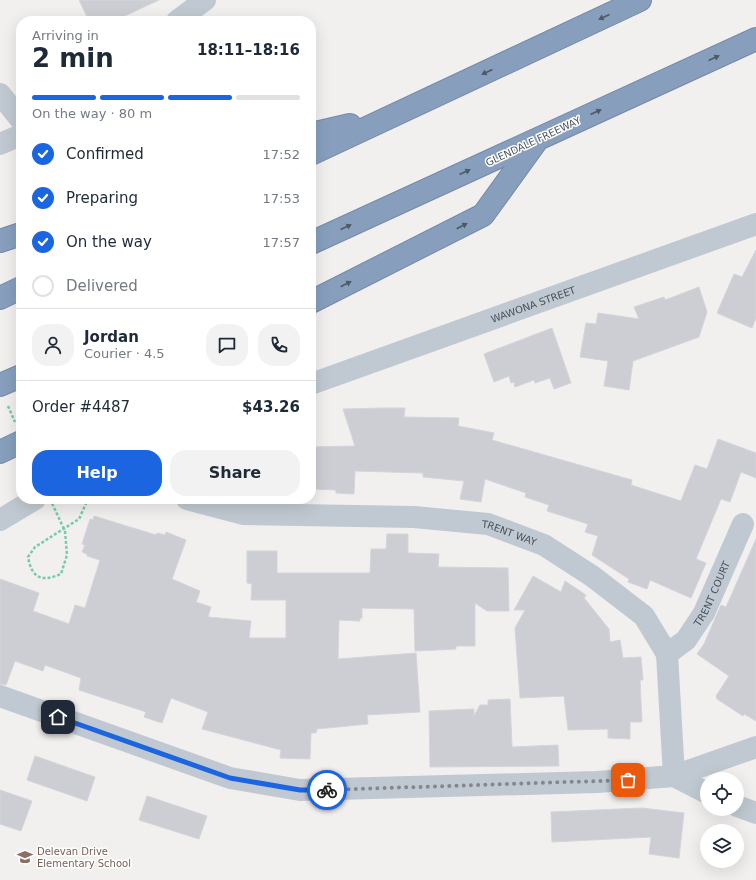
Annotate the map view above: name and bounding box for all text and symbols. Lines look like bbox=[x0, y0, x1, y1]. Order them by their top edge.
one-way arrow bbox=[599, 14, 610, 20]
text: Arriving in bbox=[32, 28, 99, 43]
text: 18:11–18:16 bbox=[197, 41, 300, 59]
text: 2 min bbox=[32, 43, 114, 73]
one-way arrow bbox=[708, 55, 719, 61]
one-way arrow bbox=[481, 69, 492, 75]
text: On the way · 80 m bbox=[32, 106, 152, 121]
one-way arrow bbox=[590, 109, 602, 115]
street label: GLENDALE FREEWAY bbox=[484, 114, 583, 168]
icon: check bbox=[32, 143, 54, 165]
text: Confirmed bbox=[66, 145, 144, 163]
text: 17:52 bbox=[263, 147, 300, 162]
one-way arrow bbox=[459, 169, 470, 175]
icon: check bbox=[32, 187, 54, 209]
text: Preparing bbox=[66, 189, 138, 207]
text: 17:53 bbox=[263, 191, 300, 206]
one-way arrow bbox=[341, 223, 353, 229]
one-way arrow bbox=[456, 223, 468, 229]
icon: check bbox=[32, 231, 54, 253]
text: On the way bbox=[66, 233, 152, 251]
text: 17:57 bbox=[263, 235, 300, 250]
text: Delivered bbox=[66, 277, 138, 295]
one-way arrow bbox=[340, 281, 352, 287]
street label: WAWONA STREET bbox=[489, 284, 578, 325]
button: person bbox=[32, 324, 74, 366]
button: chat bbox=[206, 324, 248, 366]
button: phone bbox=[258, 324, 300, 366]
text: Jordan bbox=[84, 328, 139, 346]
text: Courier · 4.5 bbox=[84, 346, 165, 361]
text: Order #4487 bbox=[32, 398, 130, 416]
text: $43.26 bbox=[242, 398, 300, 416]
button: Help bbox=[32, 450, 162, 496]
button: Share bbox=[170, 450, 300, 496]
street label: TRENT WAY bbox=[480, 518, 539, 548]
street label: TRENT COURT bbox=[691, 559, 732, 629]
pin bbox=[41, 700, 75, 734]
icon: home bbox=[47, 706, 69, 728]
pin bbox=[611, 763, 645, 797]
icon: bag bbox=[617, 769, 639, 791]
courier bbox=[307, 770, 347, 810]
map controls bbox=[700, 772, 744, 868]
button: locate bbox=[700, 772, 744, 816]
icon: bike bbox=[316, 779, 338, 801]
button: layers bbox=[700, 824, 744, 868]
place label: Delevan Drive Elementary School bbox=[37, 846, 131, 869]
school or university icon: Delevan Drive Elementary School bbox=[16, 848, 34, 866]

